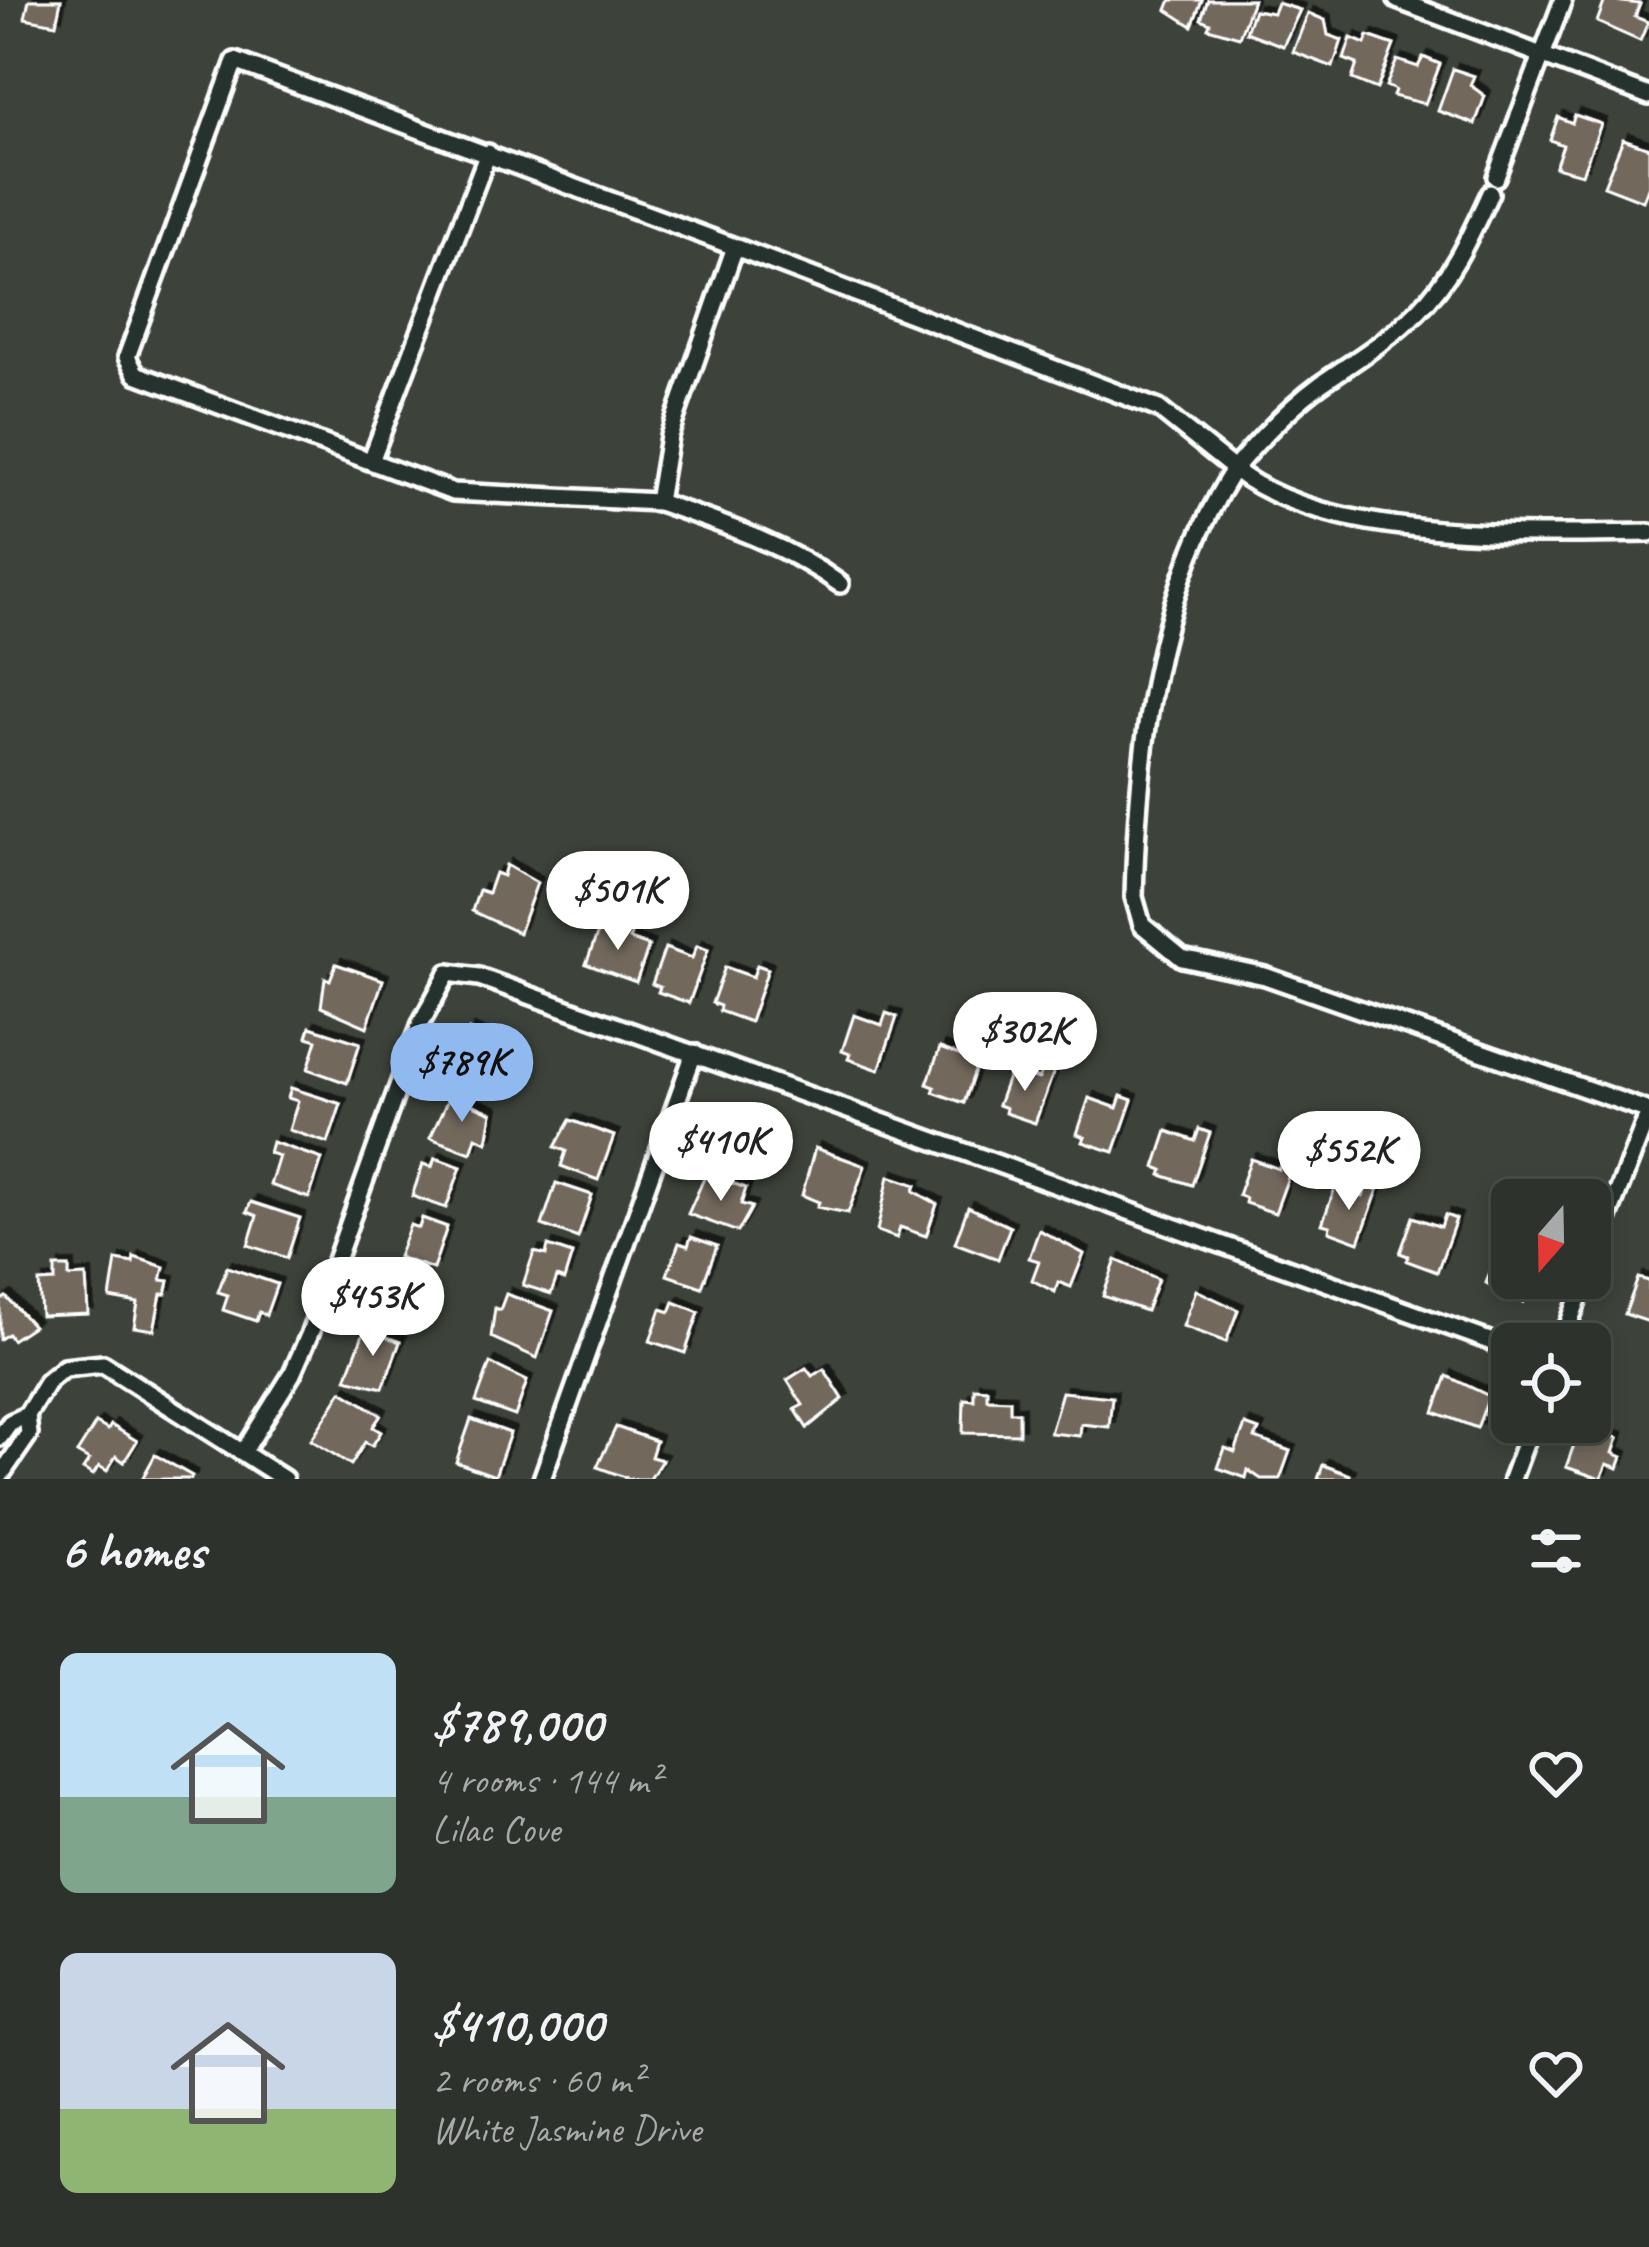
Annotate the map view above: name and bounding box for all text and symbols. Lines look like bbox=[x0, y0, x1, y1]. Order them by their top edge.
pin: $501K bbox=[534, 851, 702, 953]
text: $501K bbox=[573, 865, 663, 914]
pin: $302K bbox=[941, 992, 1109, 1094]
text: $302K bbox=[980, 1006, 1070, 1055]
pin: $789K bbox=[378, 1023, 546, 1125]
text: $789K bbox=[417, 1037, 507, 1086]
pin: $410K bbox=[637, 1102, 805, 1204]
pin: $552K bbox=[1265, 1111, 1433, 1213]
text: $410K bbox=[676, 1116, 766, 1165]
text: $552K bbox=[1305, 1125, 1393, 1174]
north arrow bbox=[1491, 1179, 1611, 1299]
map controls bbox=[1491, 1179, 1611, 1443]
pin: $453K bbox=[289, 1257, 457, 1359]
text: $453K bbox=[328, 1271, 418, 1320]
button: locate bbox=[1491, 1323, 1611, 1443]
icon: filters bbox=[1523, 1518, 1589, 1584]
text: 6 homes bbox=[60, 1519, 205, 1583]
text: $789,000 bbox=[432, 1692, 602, 1756]
icon: home bbox=[156, 1701, 300, 1845]
icon: heart bbox=[1523, 1740, 1589, 1806]
text: 4 rooms · 144 m² bbox=[432, 1756, 660, 1805]
text: Lilac Cove bbox=[432, 1805, 560, 1854]
text: $410,000 bbox=[432, 1992, 603, 2056]
icon: home bbox=[156, 2001, 300, 2145]
icon: heart bbox=[1523, 2040, 1589, 2106]
text: 2 rooms · 60 m² bbox=[432, 2056, 643, 2105]
text: White Jasmine Drive bbox=[432, 2105, 701, 2154]

